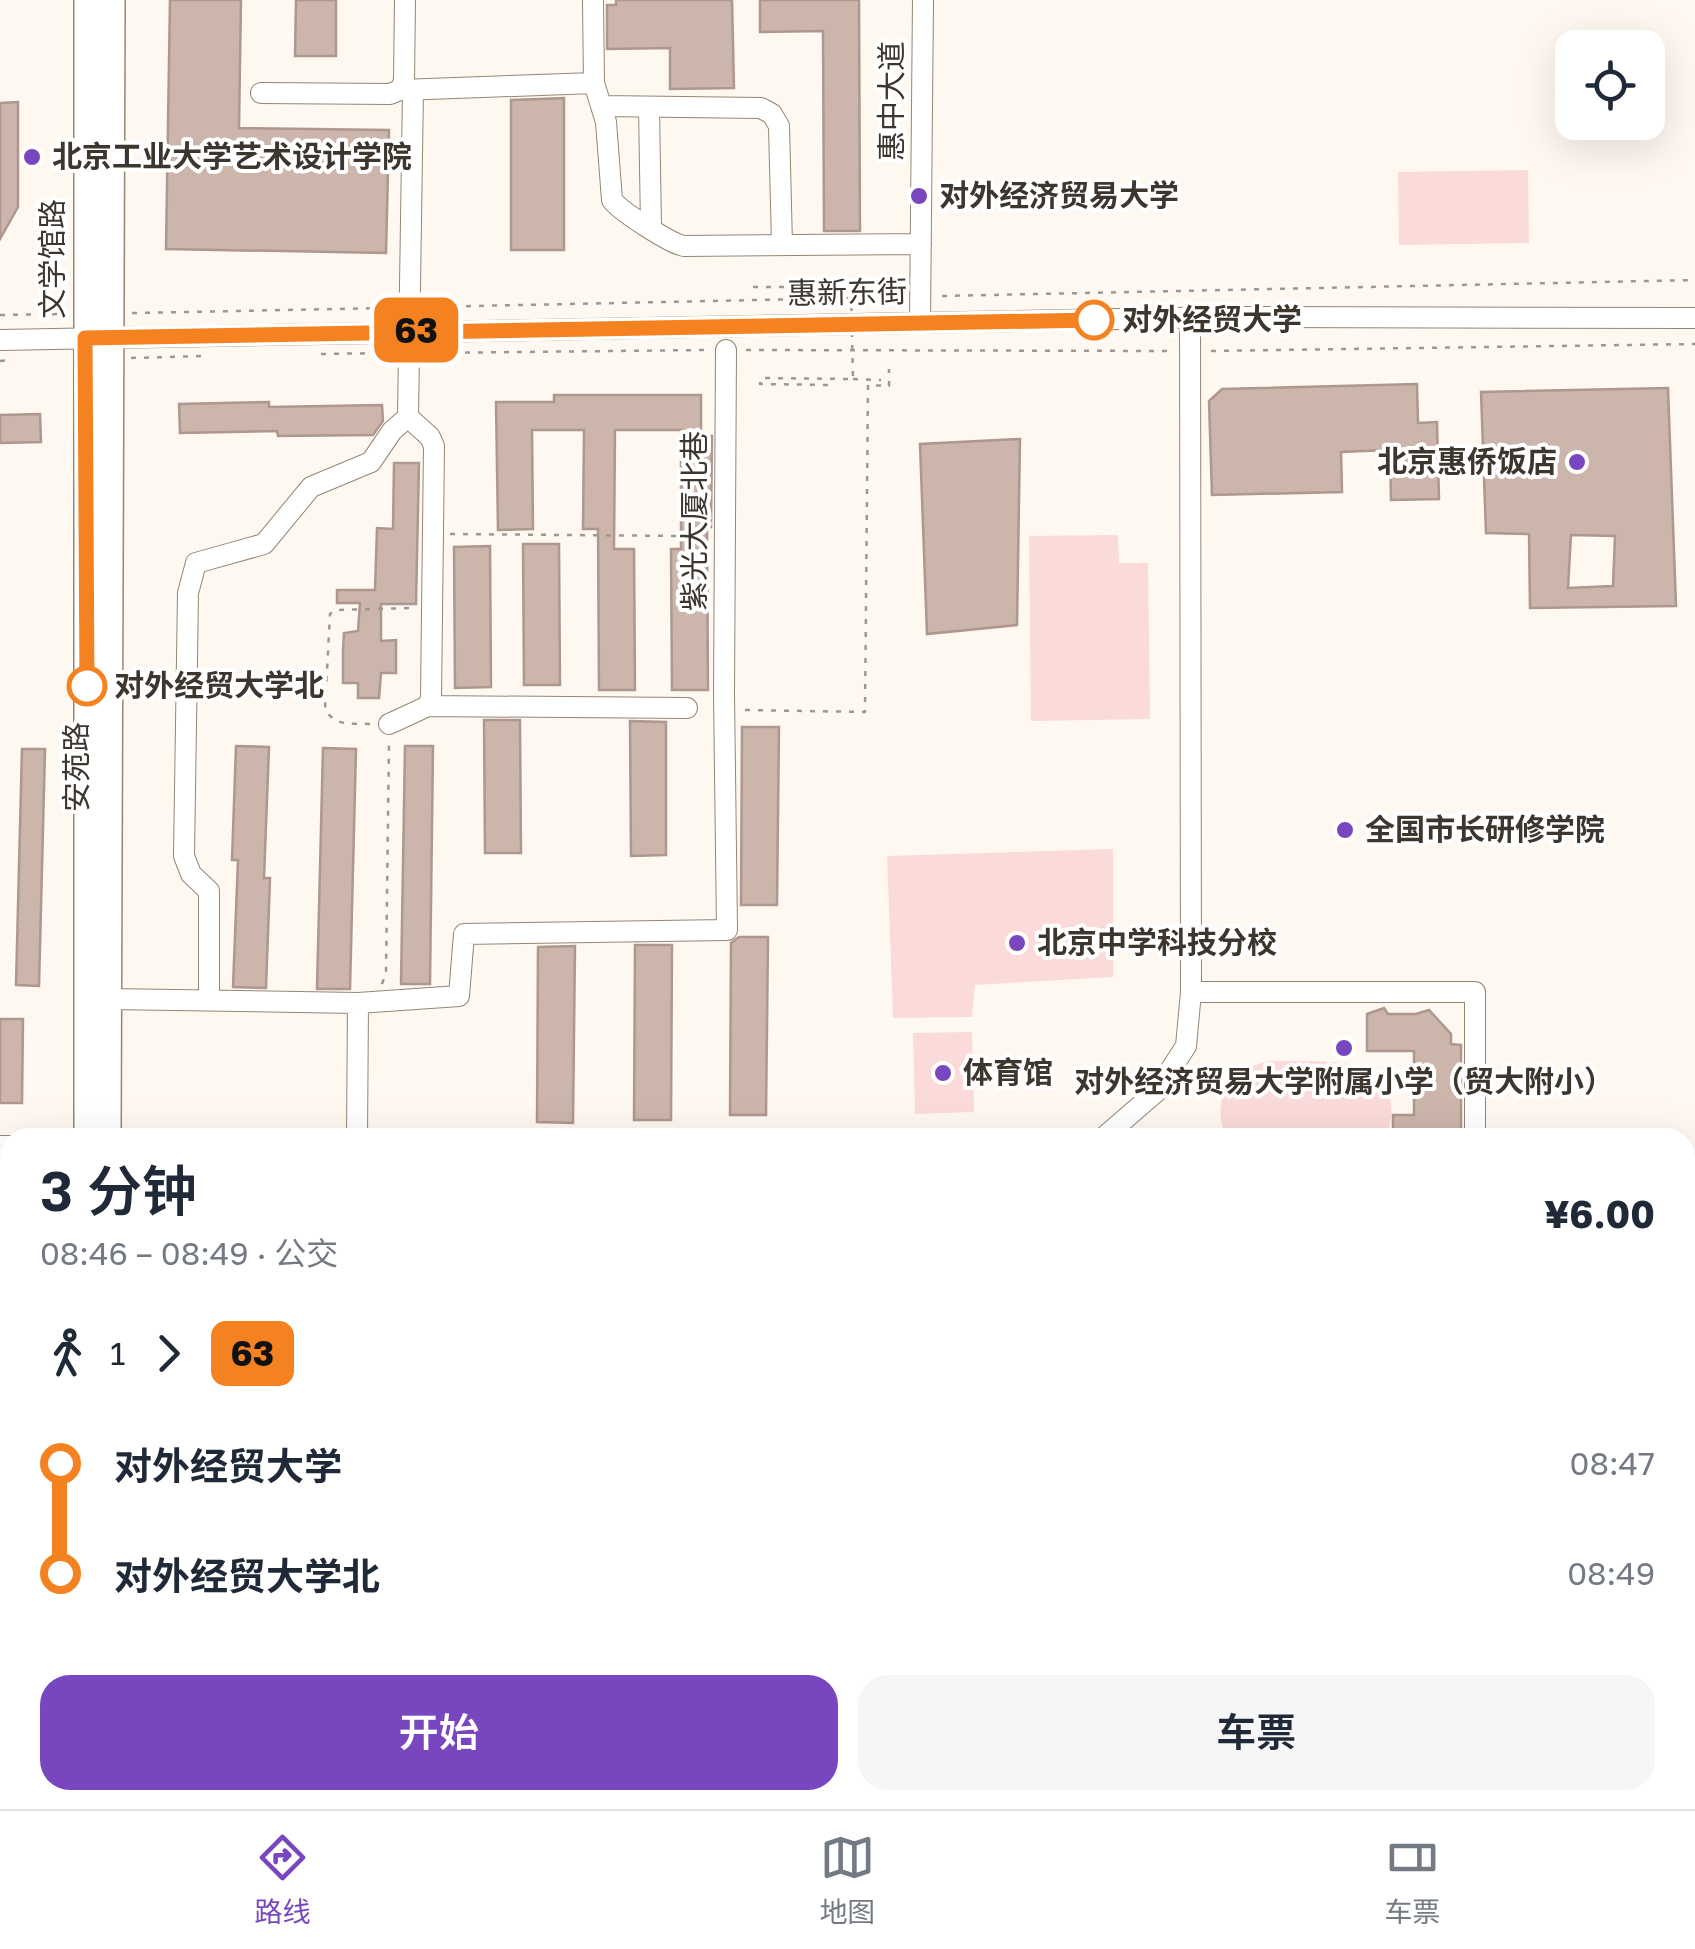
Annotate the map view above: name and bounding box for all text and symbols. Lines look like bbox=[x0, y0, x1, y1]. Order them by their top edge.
map controls bbox=[1555, 30, 1665, 140]
button: locate bbox=[1555, 30, 1665, 140]
street label: 惠中大道 bbox=[873, 41, 909, 161]
place label: 北京工业大学艺术设计学院 bbox=[52, 138, 412, 174]
marker: 北京工业大学艺术设计学院 bbox=[21, 146, 43, 168]
place label: 对外经济贸易大学 bbox=[939, 177, 1179, 213]
marker: 对外经济贸易大学 bbox=[908, 185, 930, 207]
street label: 文学馆路 bbox=[34, 199, 70, 319]
street label: 惠新东街 bbox=[787, 273, 907, 311]
line badge: 63 bbox=[371, 298, 461, 362]
marker: 对外经贸大学 bbox=[1075, 301, 1113, 339]
place label: 对外经贸大学 bbox=[1122, 301, 1302, 337]
text: 63 bbox=[394, 309, 438, 351]
street label: 紫光大厦北巷 bbox=[676, 431, 712, 611]
place label: 北京惠侨饭店 bbox=[1377, 443, 1557, 479]
marker: 北京惠侨饭店 bbox=[1566, 451, 1588, 473]
marker: 对外经贸大学北 bbox=[68, 667, 106, 705]
place label: 对外经贸大学北 bbox=[114, 667, 324, 703]
street label: 安苑路 bbox=[58, 722, 94, 812]
place label: 全国市长研修学院 bbox=[1365, 811, 1605, 847]
marker: 全国市长研修学院 bbox=[1334, 819, 1356, 841]
place label: 北京中学科技分校 bbox=[1037, 924, 1277, 960]
marker: 北京中学科技分校 bbox=[1006, 932, 1028, 954]
marker: 对外经济贸易大学附属小学（贸大附小） bbox=[1333, 1037, 1355, 1059]
place label: 体育馆 bbox=[963, 1054, 1053, 1090]
marker: 体育馆 bbox=[932, 1062, 954, 1084]
place label: 对外经济贸易大学附属小学（贸大附小） bbox=[1074, 1063, 1614, 1099]
text: 3 分钟 bbox=[40, 1157, 197, 1223]
text: ¥6.00 bbox=[1544, 1191, 1655, 1236]
text: 08:46 – 08:49 · 公交 bbox=[40, 1234, 338, 1272]
icon: walk bbox=[40, 1326, 95, 1381]
icon: forward bbox=[141, 1326, 196, 1381]
text: 63 bbox=[231, 1332, 274, 1374]
text: 1 bbox=[110, 1334, 126, 1372]
text: 对外经贸大学 bbox=[114, 1443, 342, 1488]
text: 08:47 bbox=[1570, 1444, 1655, 1482]
text: 对外经贸大学北 bbox=[114, 1553, 380, 1598]
text: 08:49 bbox=[1567, 1554, 1655, 1592]
button: 开始 bbox=[40, 1675, 838, 1790]
button: 车票 bbox=[858, 1675, 1655, 1790]
tab: 路线 bbox=[254, 1830, 311, 1930]
tab: 地图 bbox=[819, 1830, 876, 1930]
tab: 车票 bbox=[1384, 1830, 1441, 1930]

